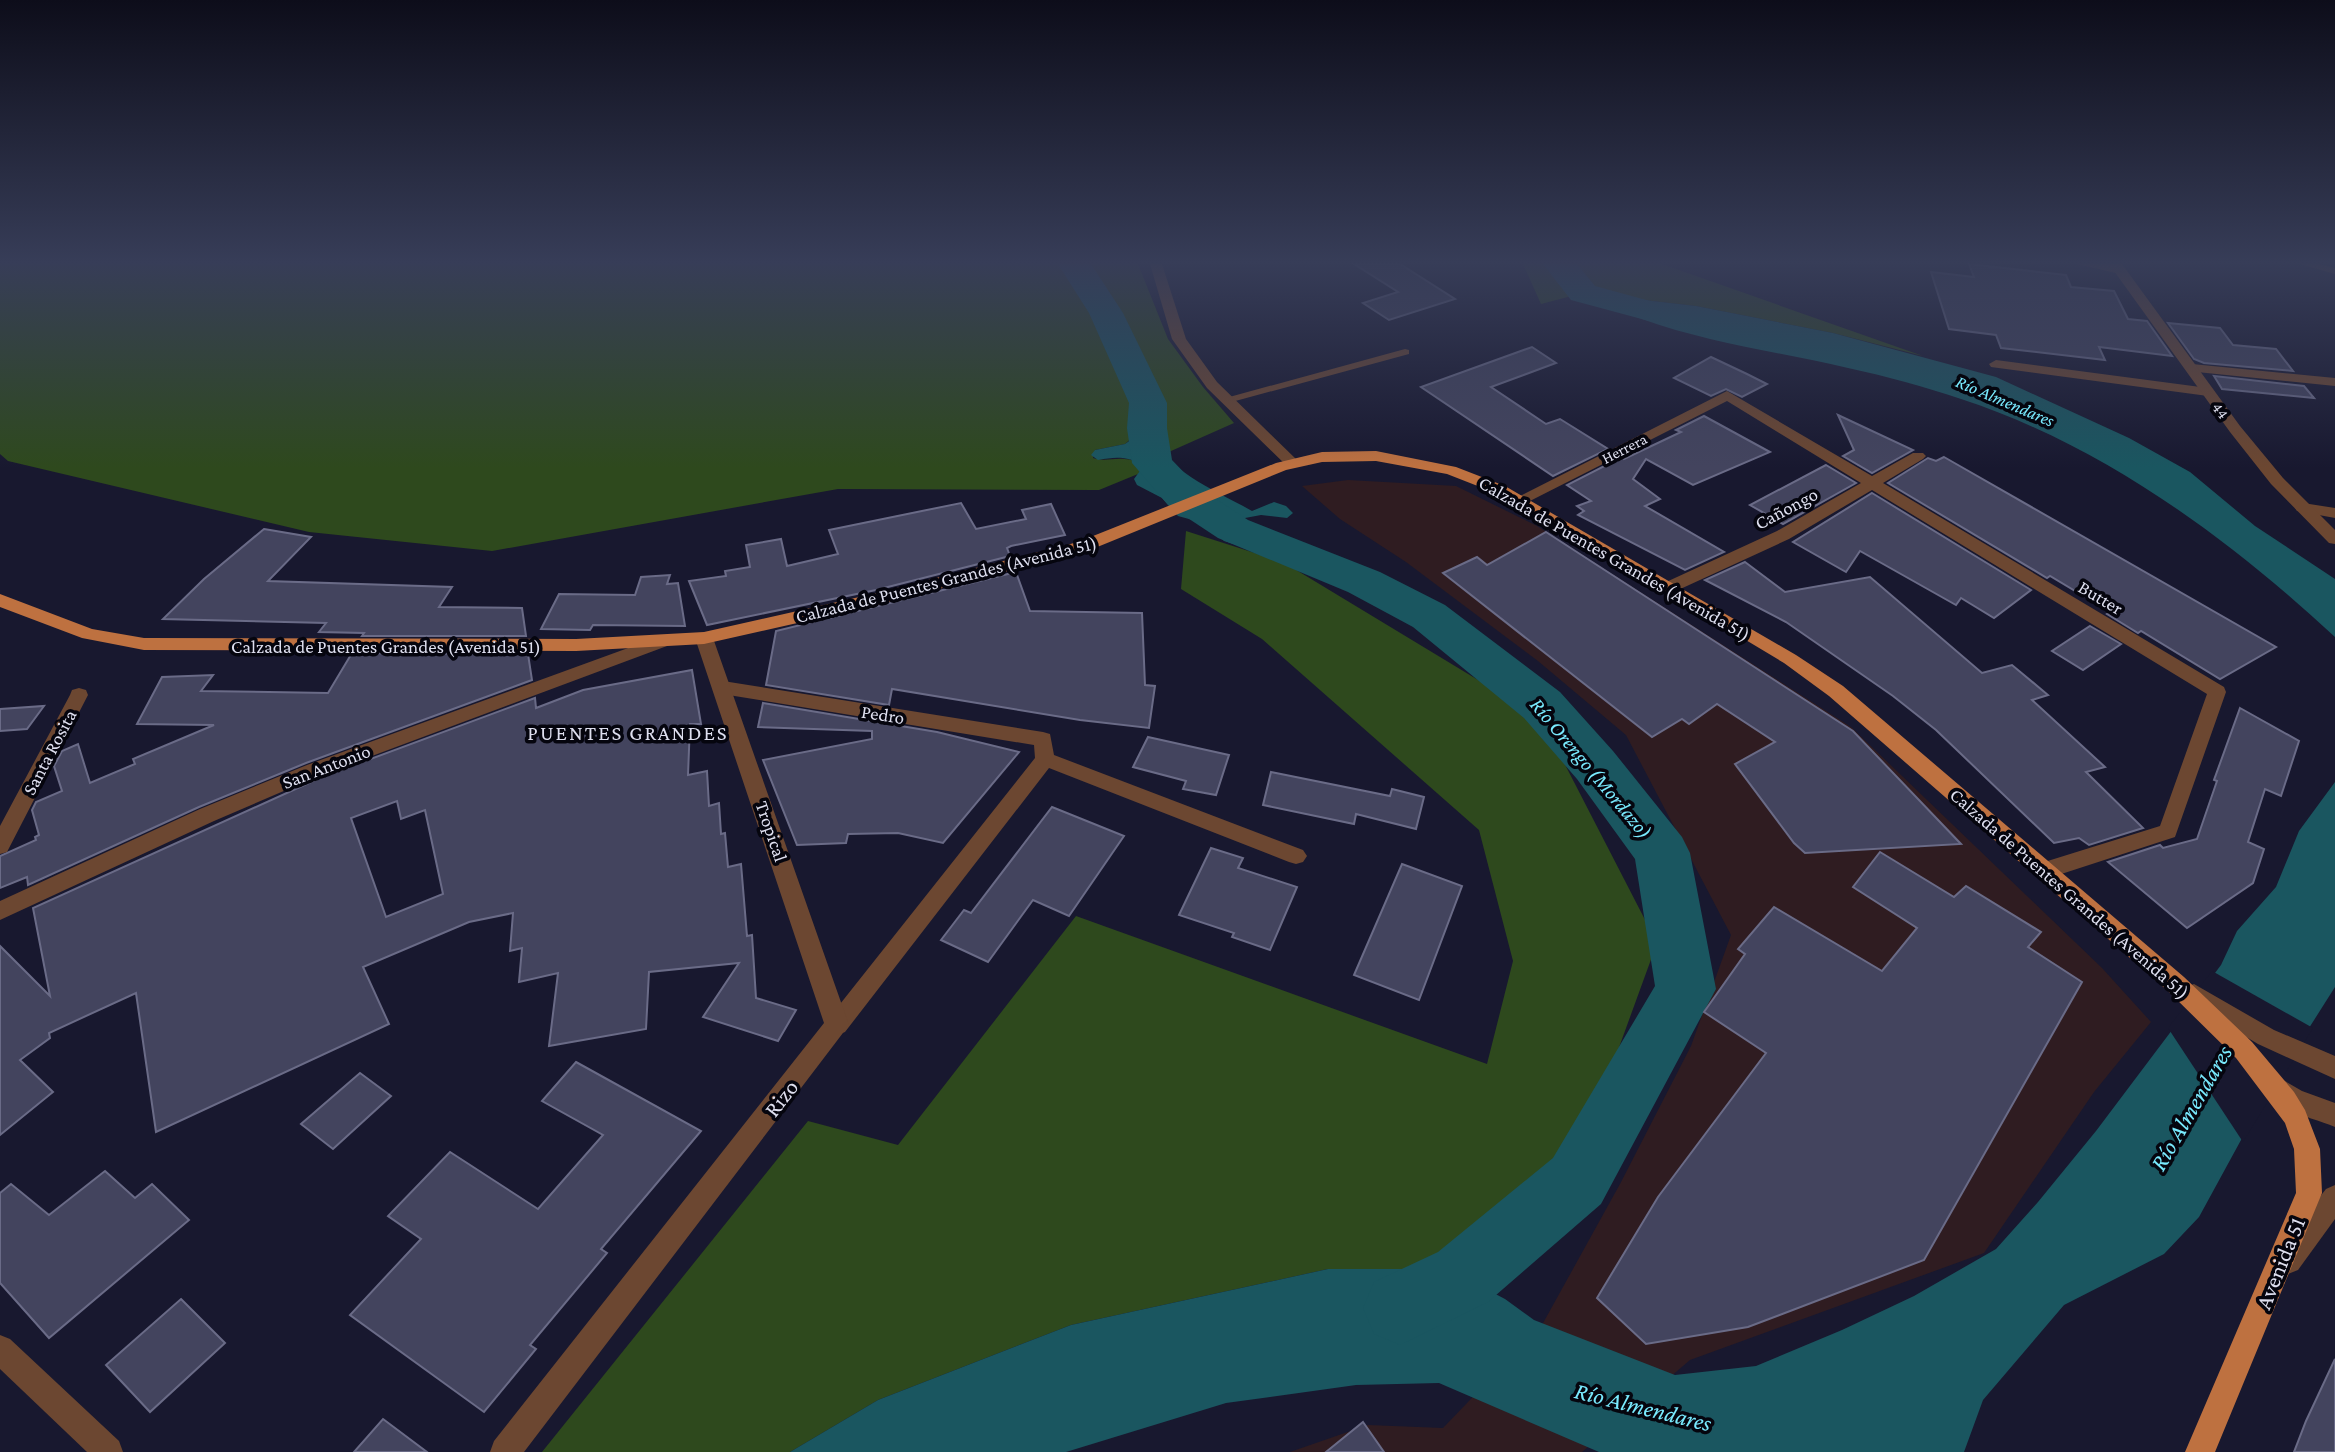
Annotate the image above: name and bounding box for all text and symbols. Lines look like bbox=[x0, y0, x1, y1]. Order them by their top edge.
water label: Río Almendares bbox=[1953, 371, 2058, 431]
street label: 44 bbox=[2209, 399, 2232, 422]
street label: Herrera bbox=[1599, 430, 1650, 467]
street label: Calzada de Puentes Grandes (Avenida 51) bbox=[1475, 472, 1754, 646]
street label: Cañongo bbox=[1751, 483, 1821, 534]
street label: Calzada de Puentes Grandes (Avenida 51) bbox=[793, 532, 1099, 628]
street label: Butter bbox=[2075, 576, 2127, 619]
street label: Calzada de Puentes Grandes (Avenida 51) bbox=[231, 636, 541, 658]
water label: Río Orengo (Mordazo) bbox=[1525, 693, 1657, 843]
street label: Pedro bbox=[860, 701, 906, 728]
street label: Santa Rosita bbox=[18, 706, 81, 798]
district label: PUENTES GRANDES bbox=[527, 721, 729, 745]
street label: San Antonio bbox=[279, 740, 373, 793]
street label: Calzada de Puentes Grandes (Avenida 51) bbox=[1945, 784, 2193, 1004]
street label: Tropical bbox=[751, 798, 792, 864]
water label: Río Almendares bbox=[2144, 1040, 2237, 1175]
street label: Rizo bbox=[758, 1074, 804, 1122]
street label: Avenida 51 bbox=[2250, 1213, 2310, 1313]
water label: Río Almendares bbox=[1572, 1377, 1715, 1437]

